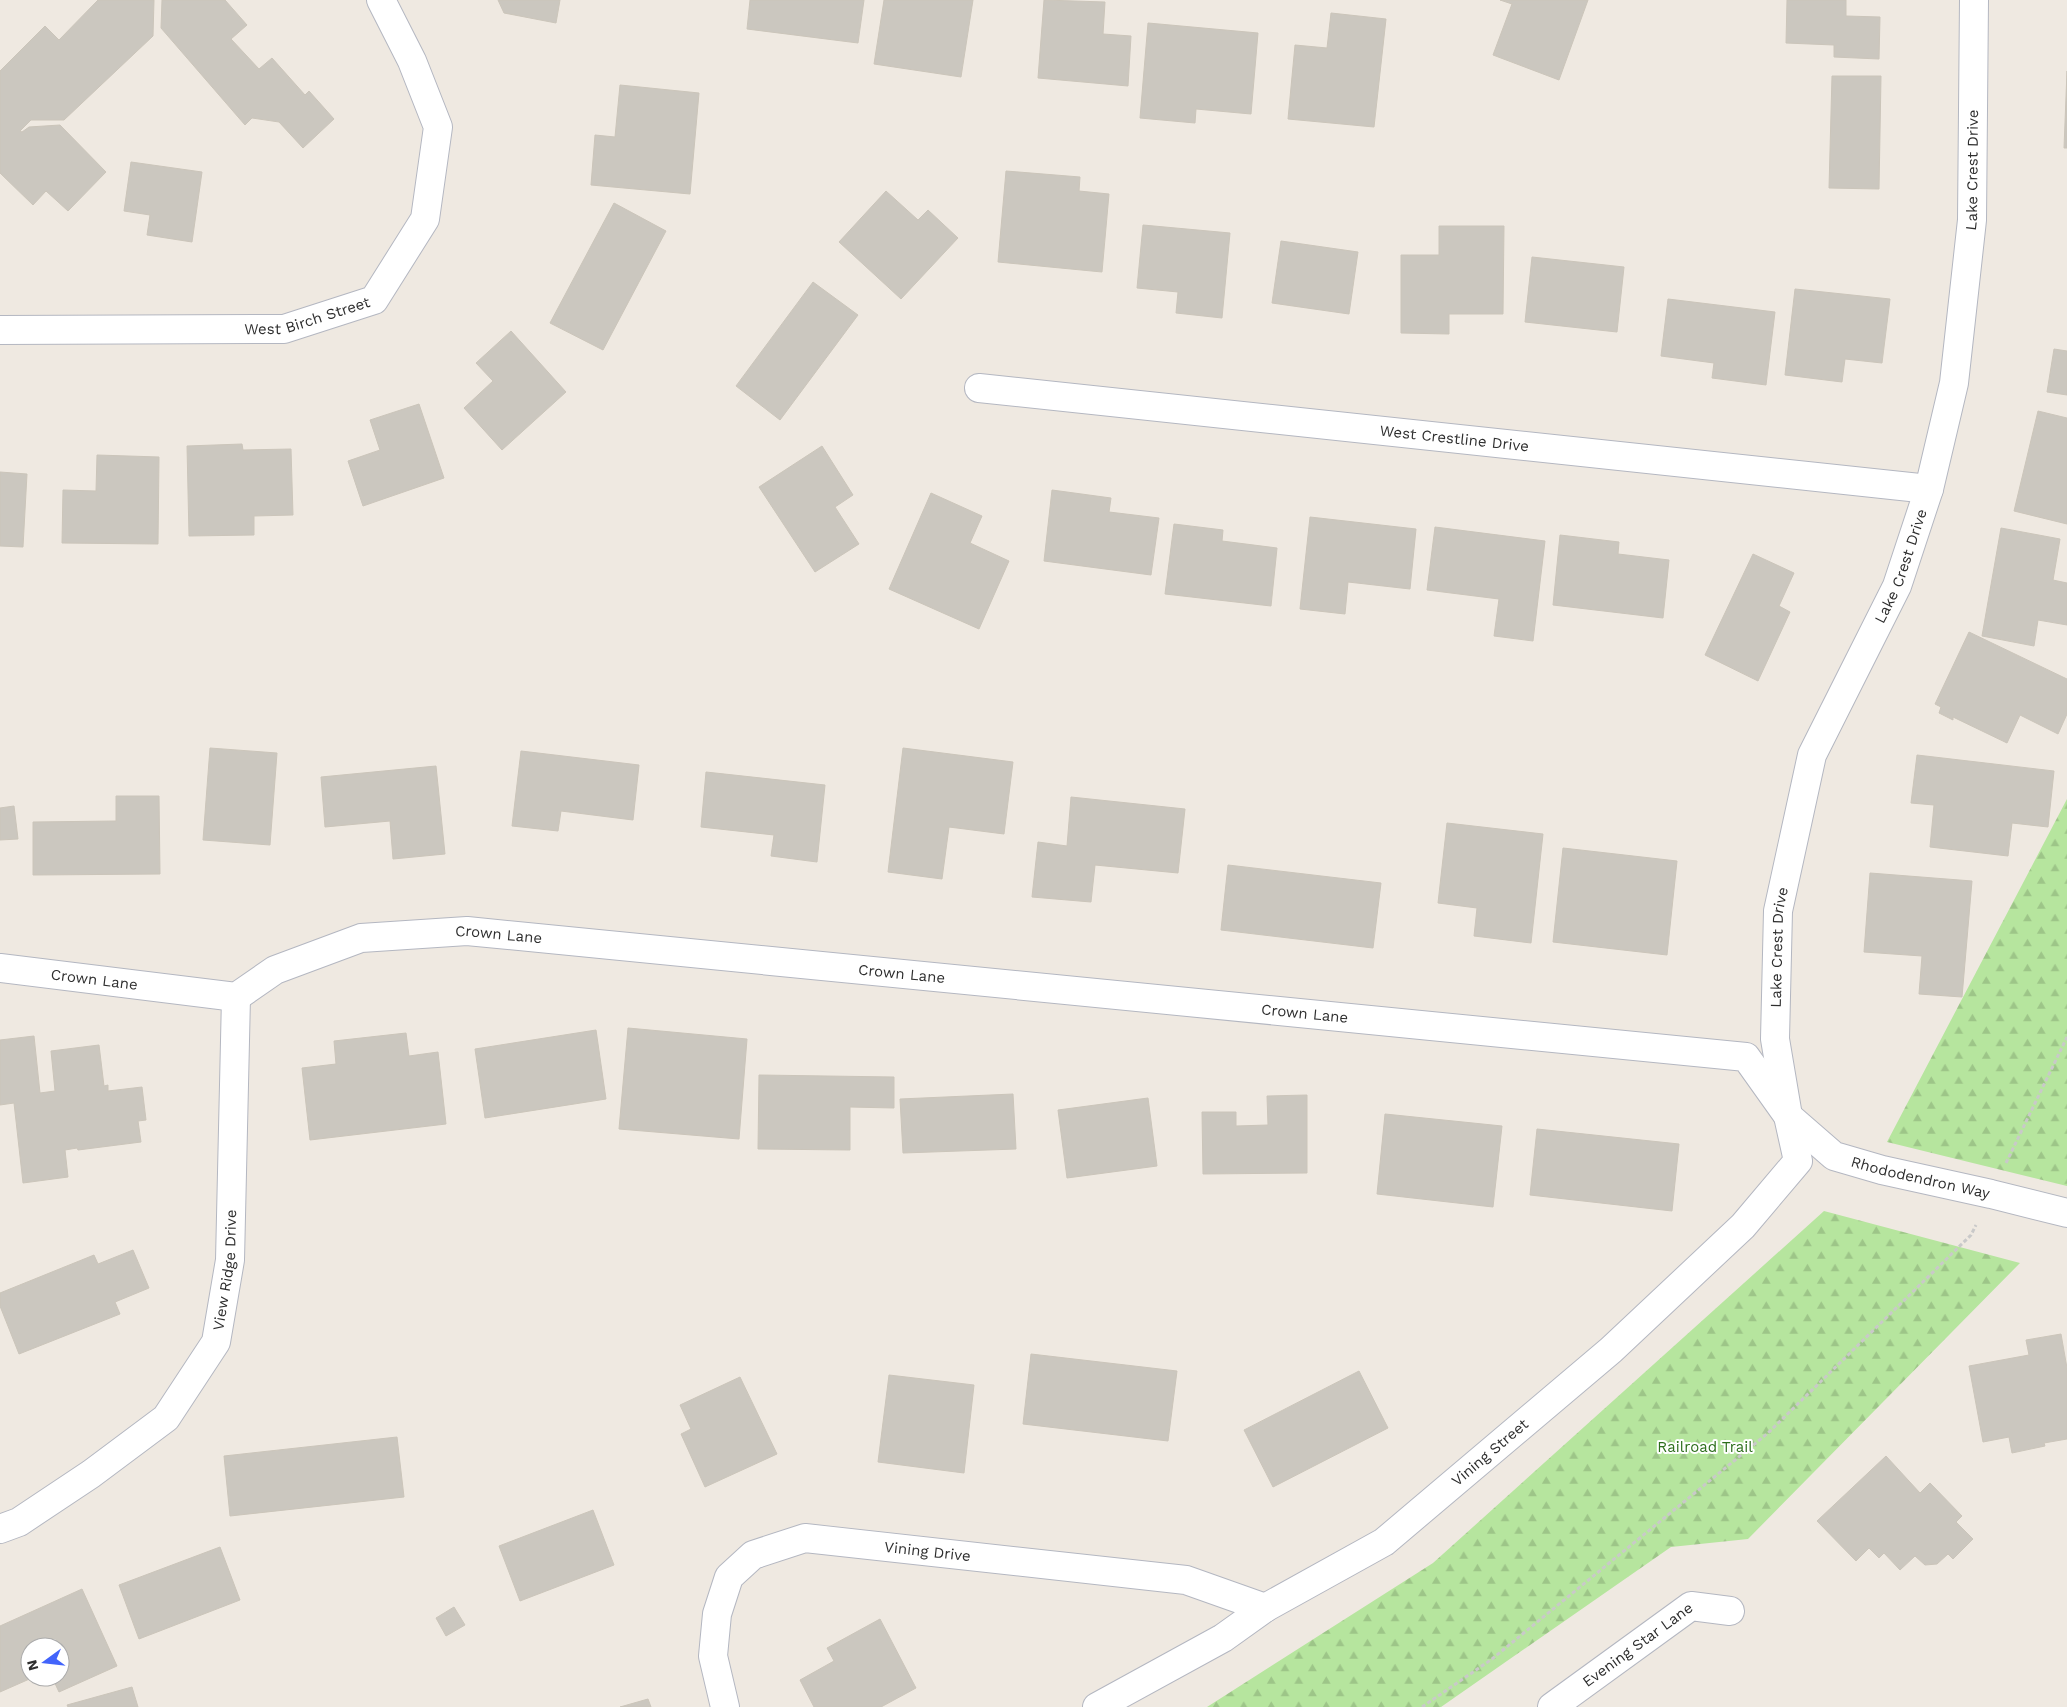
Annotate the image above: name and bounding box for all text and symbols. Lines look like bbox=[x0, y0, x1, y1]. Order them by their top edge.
street label: Lake Crest Drive bbox=[1962, 109, 1982, 231]
street label: West Birch Street bbox=[244, 293, 373, 338]
street label: West Crestline Drive bbox=[1379, 422, 1530, 455]
street label: Lake Crest Drive bbox=[1871, 507, 1931, 626]
street label: Lake Crest Drive bbox=[1767, 885, 1792, 1008]
street label: Crown Lane bbox=[455, 922, 543, 947]
street label: Crown Lane bbox=[857, 961, 946, 987]
street label: Crown Lane bbox=[50, 965, 139, 994]
street label: Crown Lane bbox=[1260, 1000, 1349, 1027]
street label: Rhododendron Way bbox=[1849, 1152, 1992, 1203]
street label: View Ridge Drive bbox=[209, 1209, 240, 1332]
street label: Vining Street bbox=[1448, 1415, 1532, 1490]
park label: Railroad Trail bbox=[1657, 1438, 1753, 1456]
street label: Vining Drive bbox=[883, 1538, 972, 1565]
street label: Evening Star Lane bbox=[1579, 1599, 1696, 1691]
north arrow bbox=[20, 1637, 70, 1687]
text: N bbox=[23, 1658, 42, 1672]

